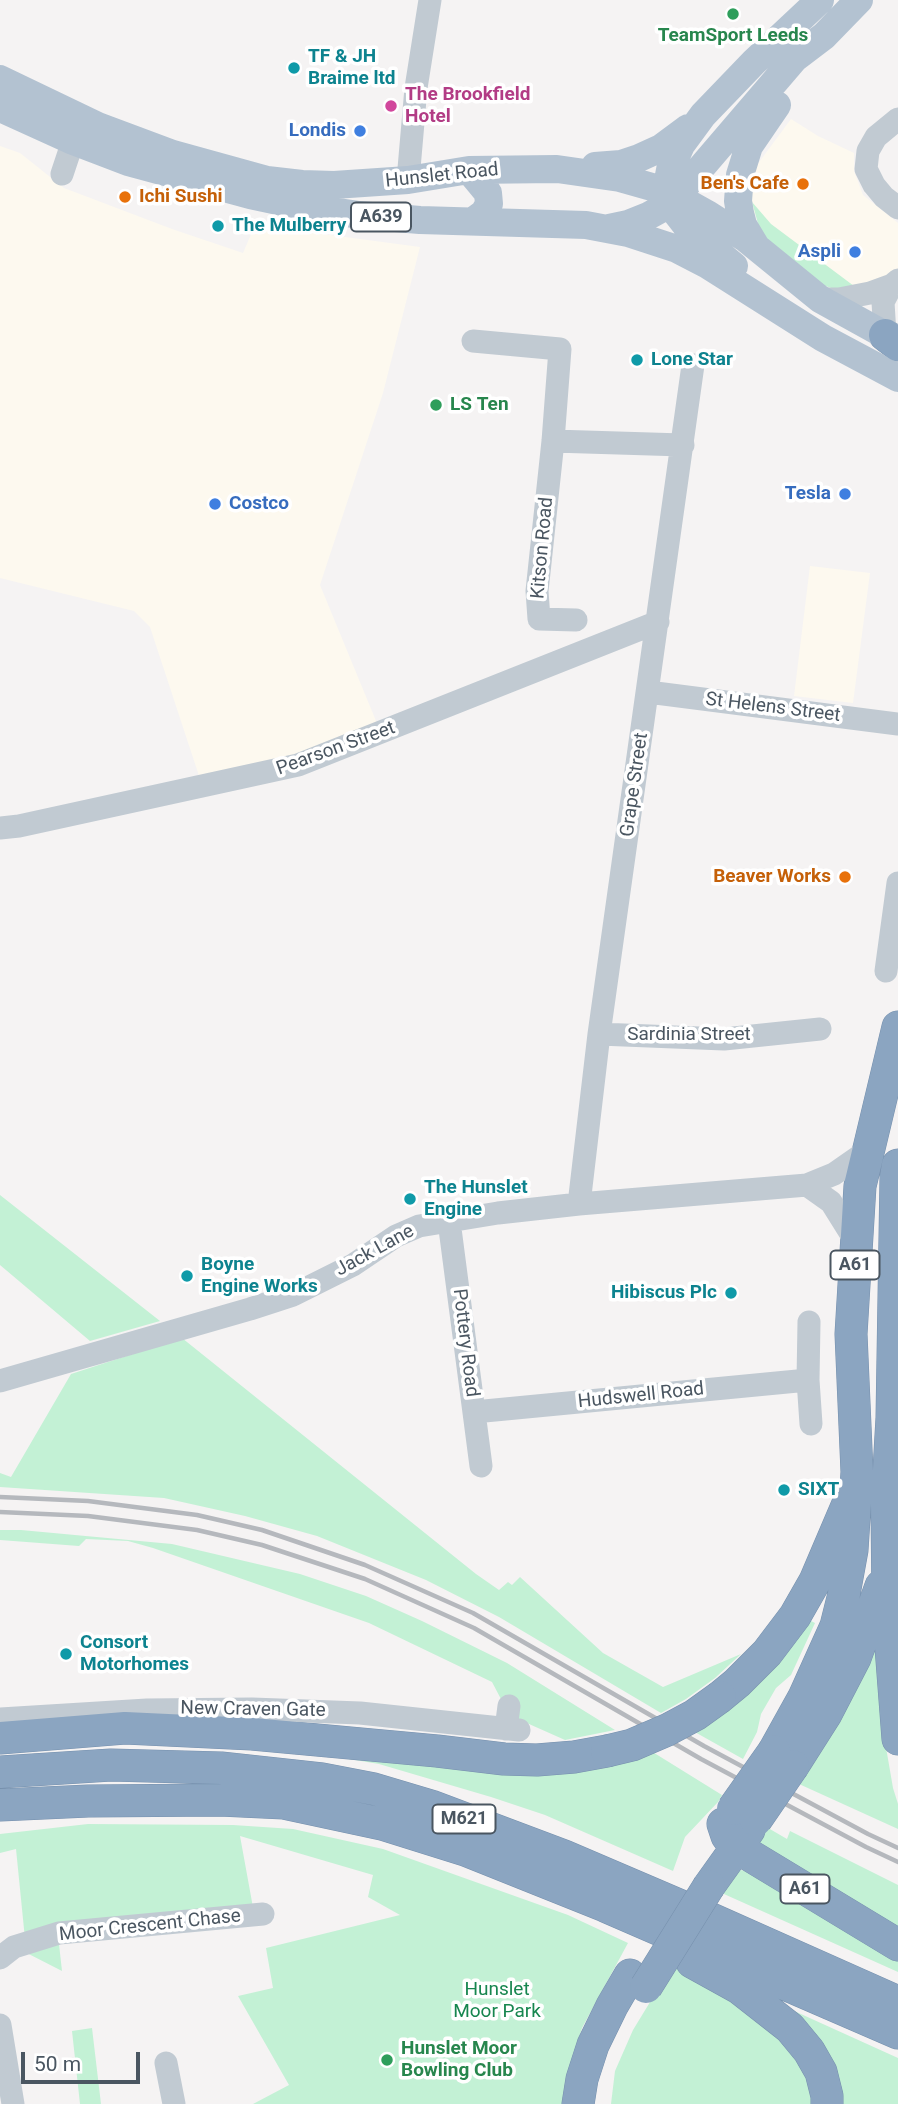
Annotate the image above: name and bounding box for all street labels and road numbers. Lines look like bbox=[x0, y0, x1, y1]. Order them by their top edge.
street label: Hunslet Road bbox=[384, 159, 500, 193]
road number: A639 bbox=[351, 202, 411, 232]
street label: Kitson Road bbox=[527, 496, 559, 600]
street label: St Helens Street bbox=[704, 688, 842, 728]
street label: Pearson Street bbox=[274, 717, 398, 781]
street label: Grape Street bbox=[616, 731, 654, 839]
street label: Sardinia Street bbox=[627, 1024, 751, 1046]
street label: Jack Lane bbox=[332, 1220, 418, 1282]
road number: A61 bbox=[830, 1250, 880, 1280]
street label: Pottery Road bbox=[447, 1287, 483, 1399]
street label: Hudswell Road bbox=[577, 1378, 705, 1414]
street label: New Craven Gate bbox=[180, 1697, 326, 1723]
road number: M621 bbox=[433, 1804, 496, 1833]
road number: A61 bbox=[780, 1874, 830, 1903]
street label: Moor Crescent Chase bbox=[58, 1905, 242, 1947]

